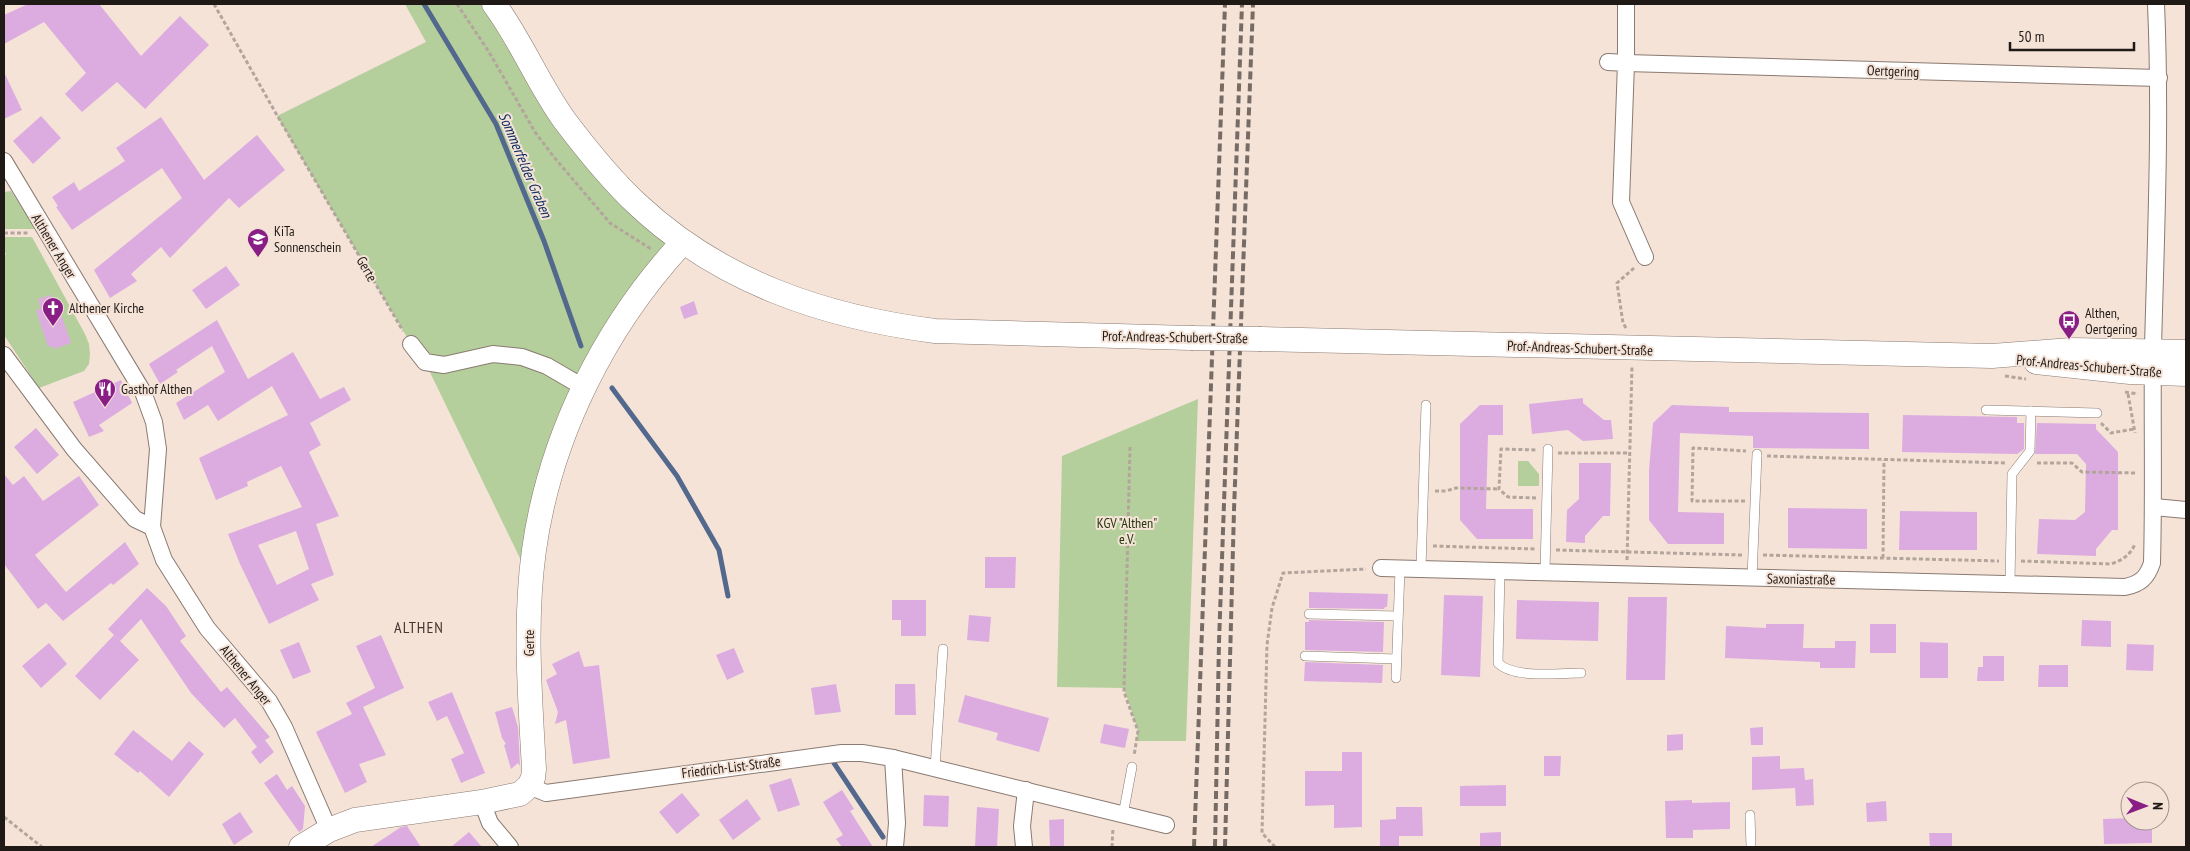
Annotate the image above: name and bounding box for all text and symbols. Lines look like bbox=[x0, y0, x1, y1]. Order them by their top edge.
scale bar bbox=[2010, 20, 2134, 52]
text: 50 m bbox=[2018, 27, 2044, 46]
street label: Oertgering bbox=[1867, 61, 1919, 81]
water label: Sommerfelder Graben bbox=[495, 109, 557, 222]
street label: Althener Anger bbox=[28, 210, 80, 282]
place label: KiTa Sonnenschein bbox=[274, 222, 341, 256]
school or university icon: KiTa Sonnenschein bbox=[246, 227, 270, 258]
street label: Gerte bbox=[353, 253, 381, 285]
church icon: Althener Kirche bbox=[41, 296, 65, 327]
place label: Althener Kirche bbox=[69, 299, 144, 317]
place label: Althen, Oertgering bbox=[2085, 304, 2137, 338]
bus stop icon: Althen, Oertgering bbox=[2057, 309, 2081, 340]
street label: Prof.-Andreas-Schubert-Straße bbox=[1102, 327, 1248, 347]
street label: Prof.-Andreas-Schubert-Straße bbox=[1507, 336, 1653, 360]
street label: Prof.-Andreas-Schubert-Straße bbox=[2016, 351, 2163, 381]
restaurant icon: Gasthof Althen bbox=[93, 377, 117, 408]
place label: Gasthof Althen bbox=[121, 380, 192, 398]
park label: KGV "Althen" e.V. bbox=[1097, 514, 1157, 548]
street label: Saxoniastraße bbox=[1767, 569, 1836, 589]
district label: ALTHEN bbox=[394, 617, 444, 637]
street label: Gerte bbox=[520, 630, 538, 656]
street label: Althener Anger bbox=[216, 641, 276, 709]
street label: Friedrich-List-Straße bbox=[680, 752, 782, 782]
north arrow bbox=[2120, 781, 2170, 831]
text: N bbox=[2149, 802, 2167, 810]

